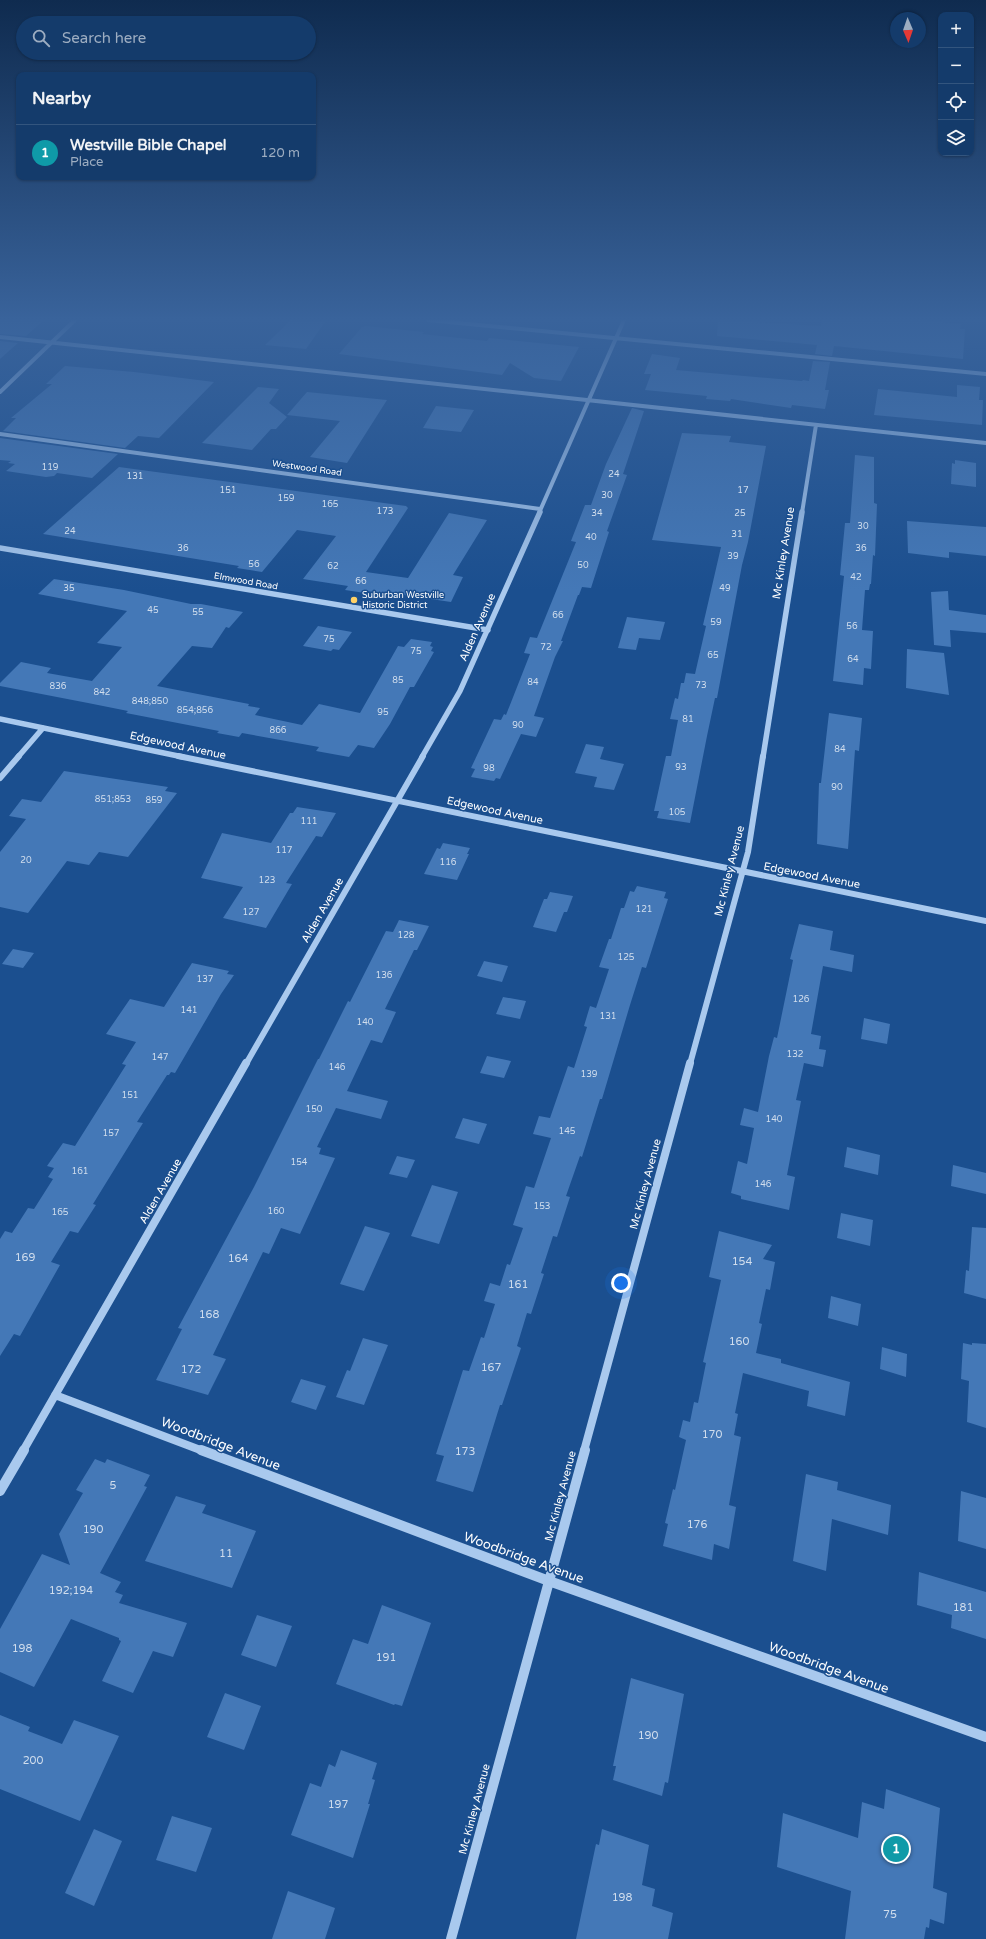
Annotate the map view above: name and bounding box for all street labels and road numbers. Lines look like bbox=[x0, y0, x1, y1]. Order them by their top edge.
street label: Westwood Road bbox=[271, 458, 342, 479]
street label: Mc Kinley Avenue bbox=[770, 506, 797, 600]
street label: Elmwood Road bbox=[213, 570, 279, 593]
street label: Alden Avenue bbox=[457, 591, 498, 663]
street label: Edgewood Avenue bbox=[129, 729, 227, 762]
street label: Edgewood Avenue bbox=[446, 794, 544, 827]
street label: Mc Kinley Avenue bbox=[712, 824, 747, 918]
street label: Edgewood Avenue bbox=[763, 860, 861, 891]
street label: Alden Avenue bbox=[299, 875, 346, 945]
street label: Mc Kinley Avenue bbox=[627, 1138, 664, 1231]
street label: Alden Avenue bbox=[137, 1156, 184, 1226]
street label: Woodbridge Avenue bbox=[159, 1414, 283, 1474]
street label: Mc Kinley Avenue bbox=[542, 1450, 579, 1543]
street label: Woodbridge Avenue bbox=[461, 1529, 586, 1587]
street label: Woodbridge Avenue bbox=[766, 1639, 891, 1697]
street label: Mc Kinley Avenue bbox=[456, 1763, 493, 1856]

